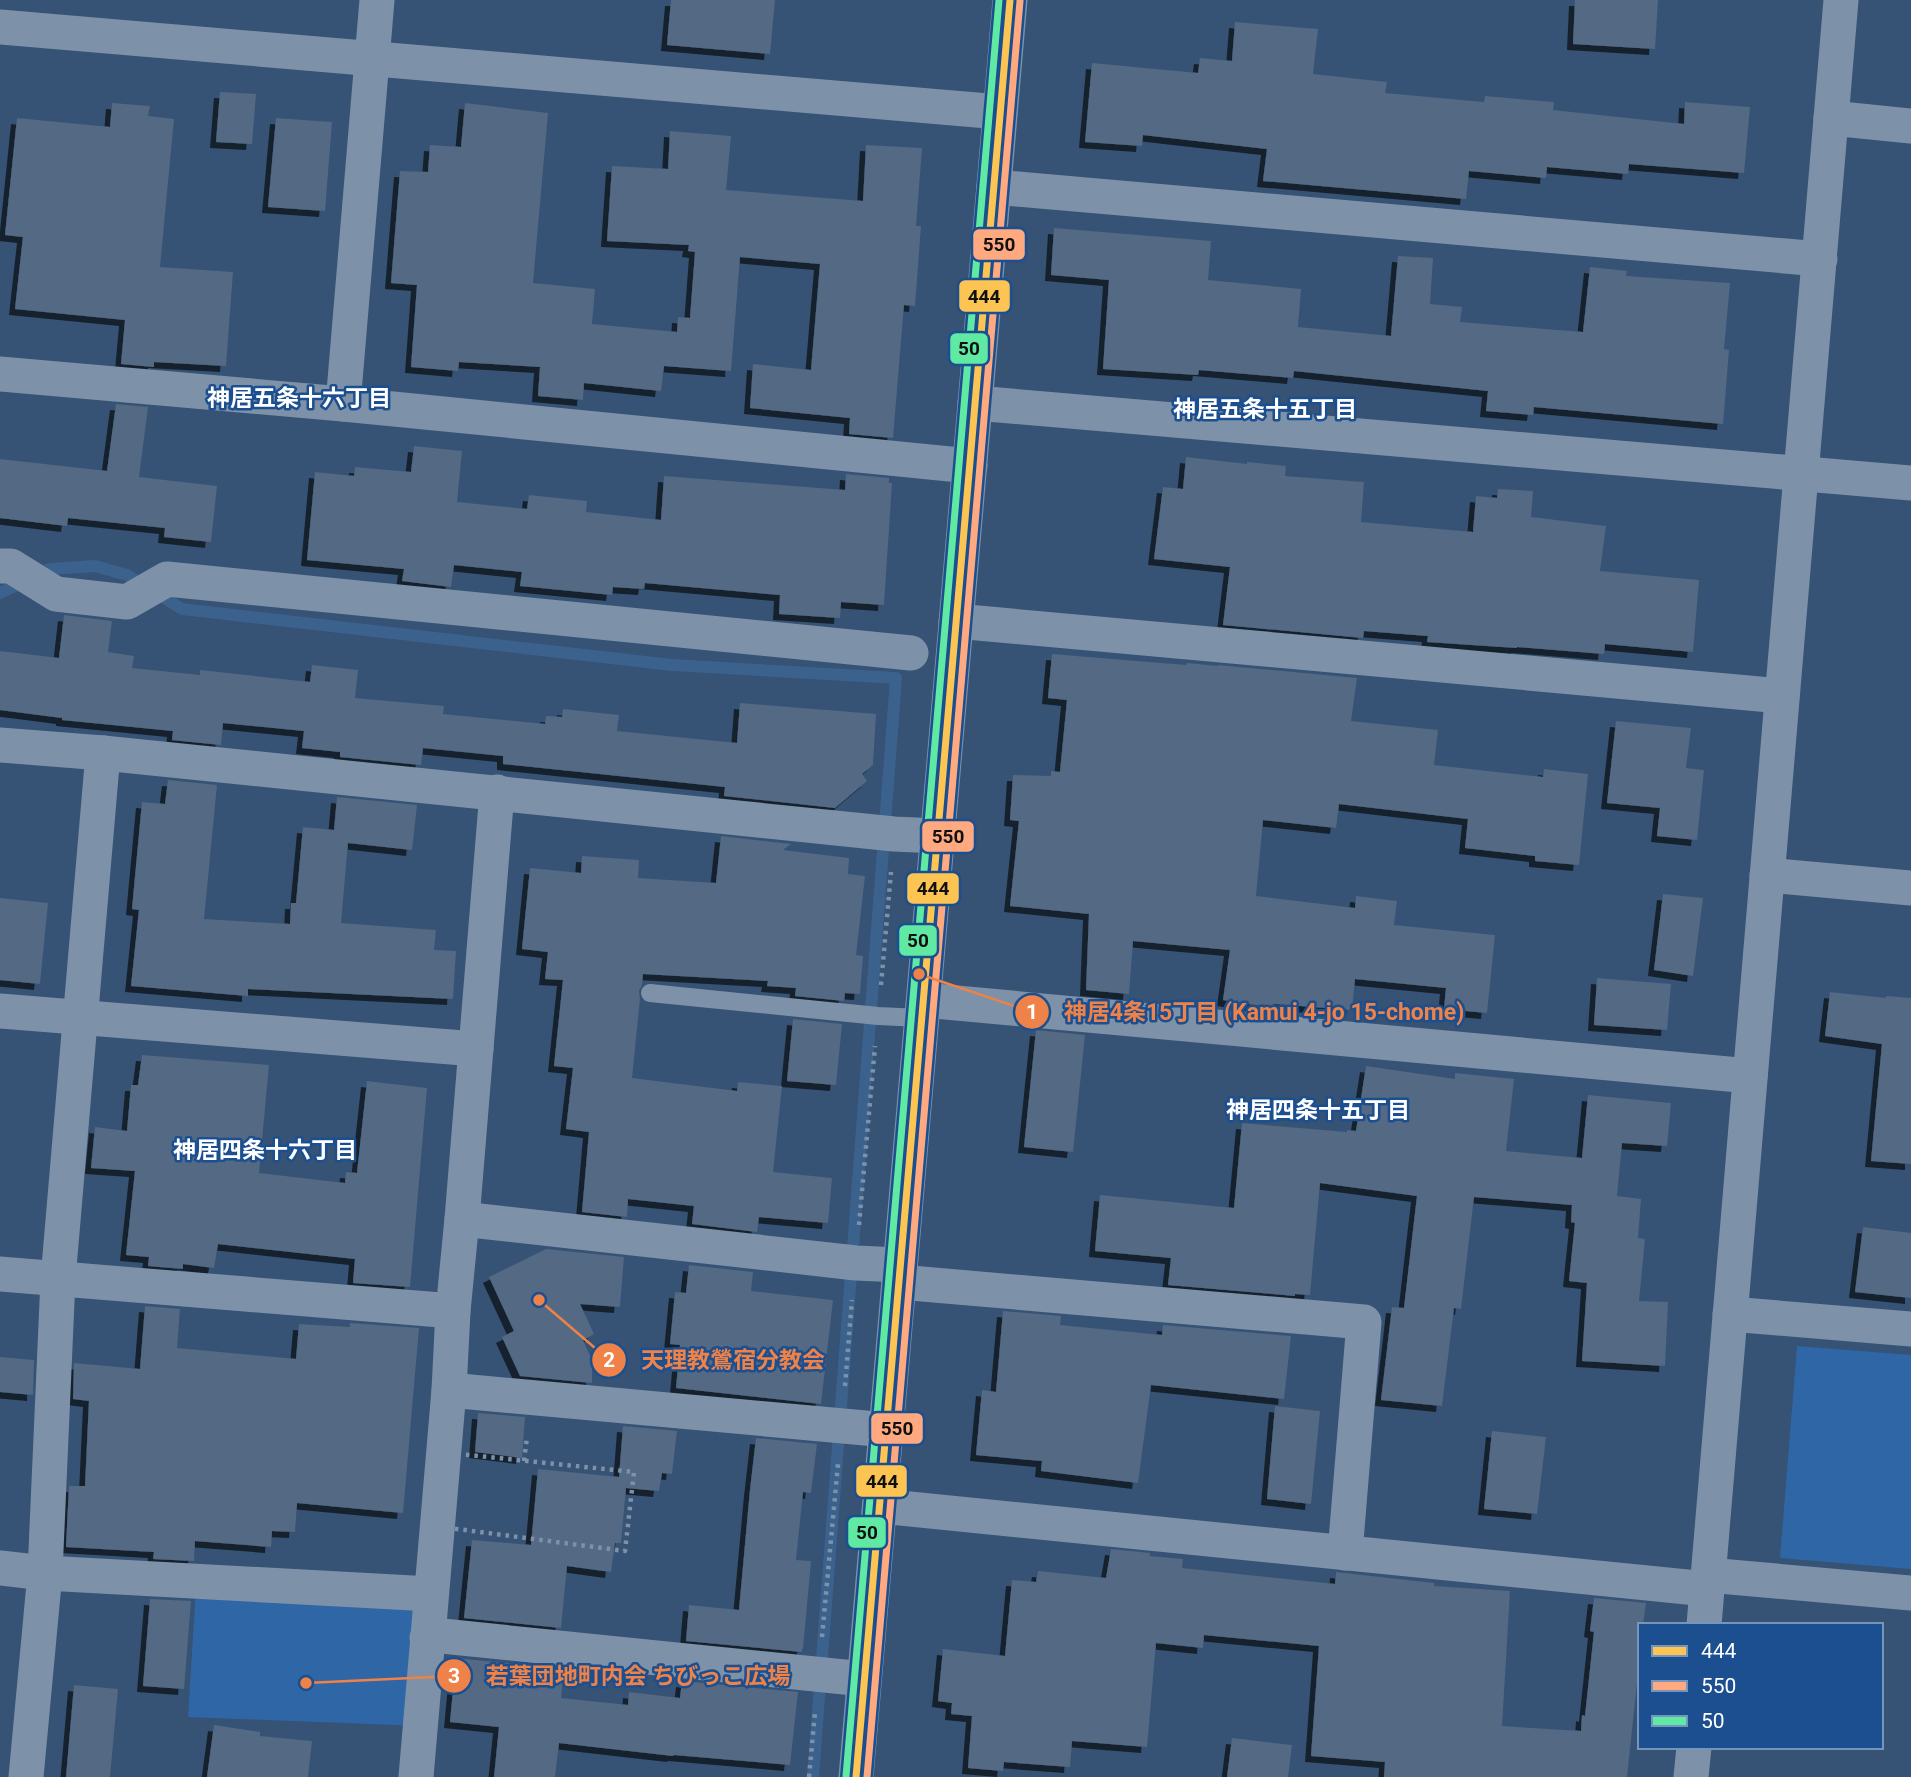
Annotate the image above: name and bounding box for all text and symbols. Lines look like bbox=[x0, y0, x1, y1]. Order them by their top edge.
line badge: 550 bbox=[972, 228, 1026, 261]
text: 550 bbox=[983, 233, 1015, 256]
line badge: 444 bbox=[958, 279, 1011, 313]
text: 444 bbox=[968, 285, 1000, 308]
line badge: 50 bbox=[949, 332, 989, 365]
text: 50 bbox=[958, 337, 980, 360]
district label: 神居五条十六丁目 bbox=[207, 385, 391, 412]
district label: 神居五条十五丁目 bbox=[1173, 396, 1357, 423]
line badge: 550 bbox=[921, 820, 975, 853]
text: 550 bbox=[932, 825, 964, 848]
line badge: 444 bbox=[906, 872, 960, 905]
text: 444 bbox=[917, 877, 949, 900]
line badge: 50 bbox=[898, 924, 938, 957]
text: 50 bbox=[907, 929, 929, 952]
callout: 神居4条15丁目 (Kamui 4-jo 15-chome) bbox=[1015, 990, 1478, 1034]
text: 神居4条15丁目 (Kamui 4-jo 15-chome) bbox=[1064, 999, 1464, 1026]
text: 1 bbox=[1026, 1000, 1038, 1024]
district label: 神居四条十五丁目 bbox=[1226, 1097, 1410, 1124]
district label: 神居四条十六丁目 bbox=[173, 1137, 357, 1164]
callout: 天理教鶯宿分教会 bbox=[592, 1338, 839, 1382]
text: 天理教鶯宿分教会 bbox=[641, 1347, 825, 1374]
text: 2 bbox=[603, 1348, 615, 1372]
line badge: 550 bbox=[870, 1412, 924, 1445]
text: 550 bbox=[881, 1417, 913, 1440]
line badge: 444 bbox=[855, 1464, 908, 1498]
text: 444 bbox=[866, 1470, 898, 1493]
line badge: 50 bbox=[847, 1516, 887, 1549]
text: 50 bbox=[856, 1521, 878, 1544]
legend bbox=[1638, 1623, 1883, 1749]
text: 444 bbox=[1701, 1639, 1737, 1663]
callout: 若葉団地町内会 ちびっこ広場 bbox=[436, 1654, 804, 1698]
text: 若葉団地町内会 ちびっこ広場 bbox=[486, 1663, 790, 1690]
text: 3 bbox=[448, 1664, 460, 1688]
text: 550 bbox=[1701, 1674, 1736, 1698]
text: 50 bbox=[1701, 1709, 1725, 1733]

